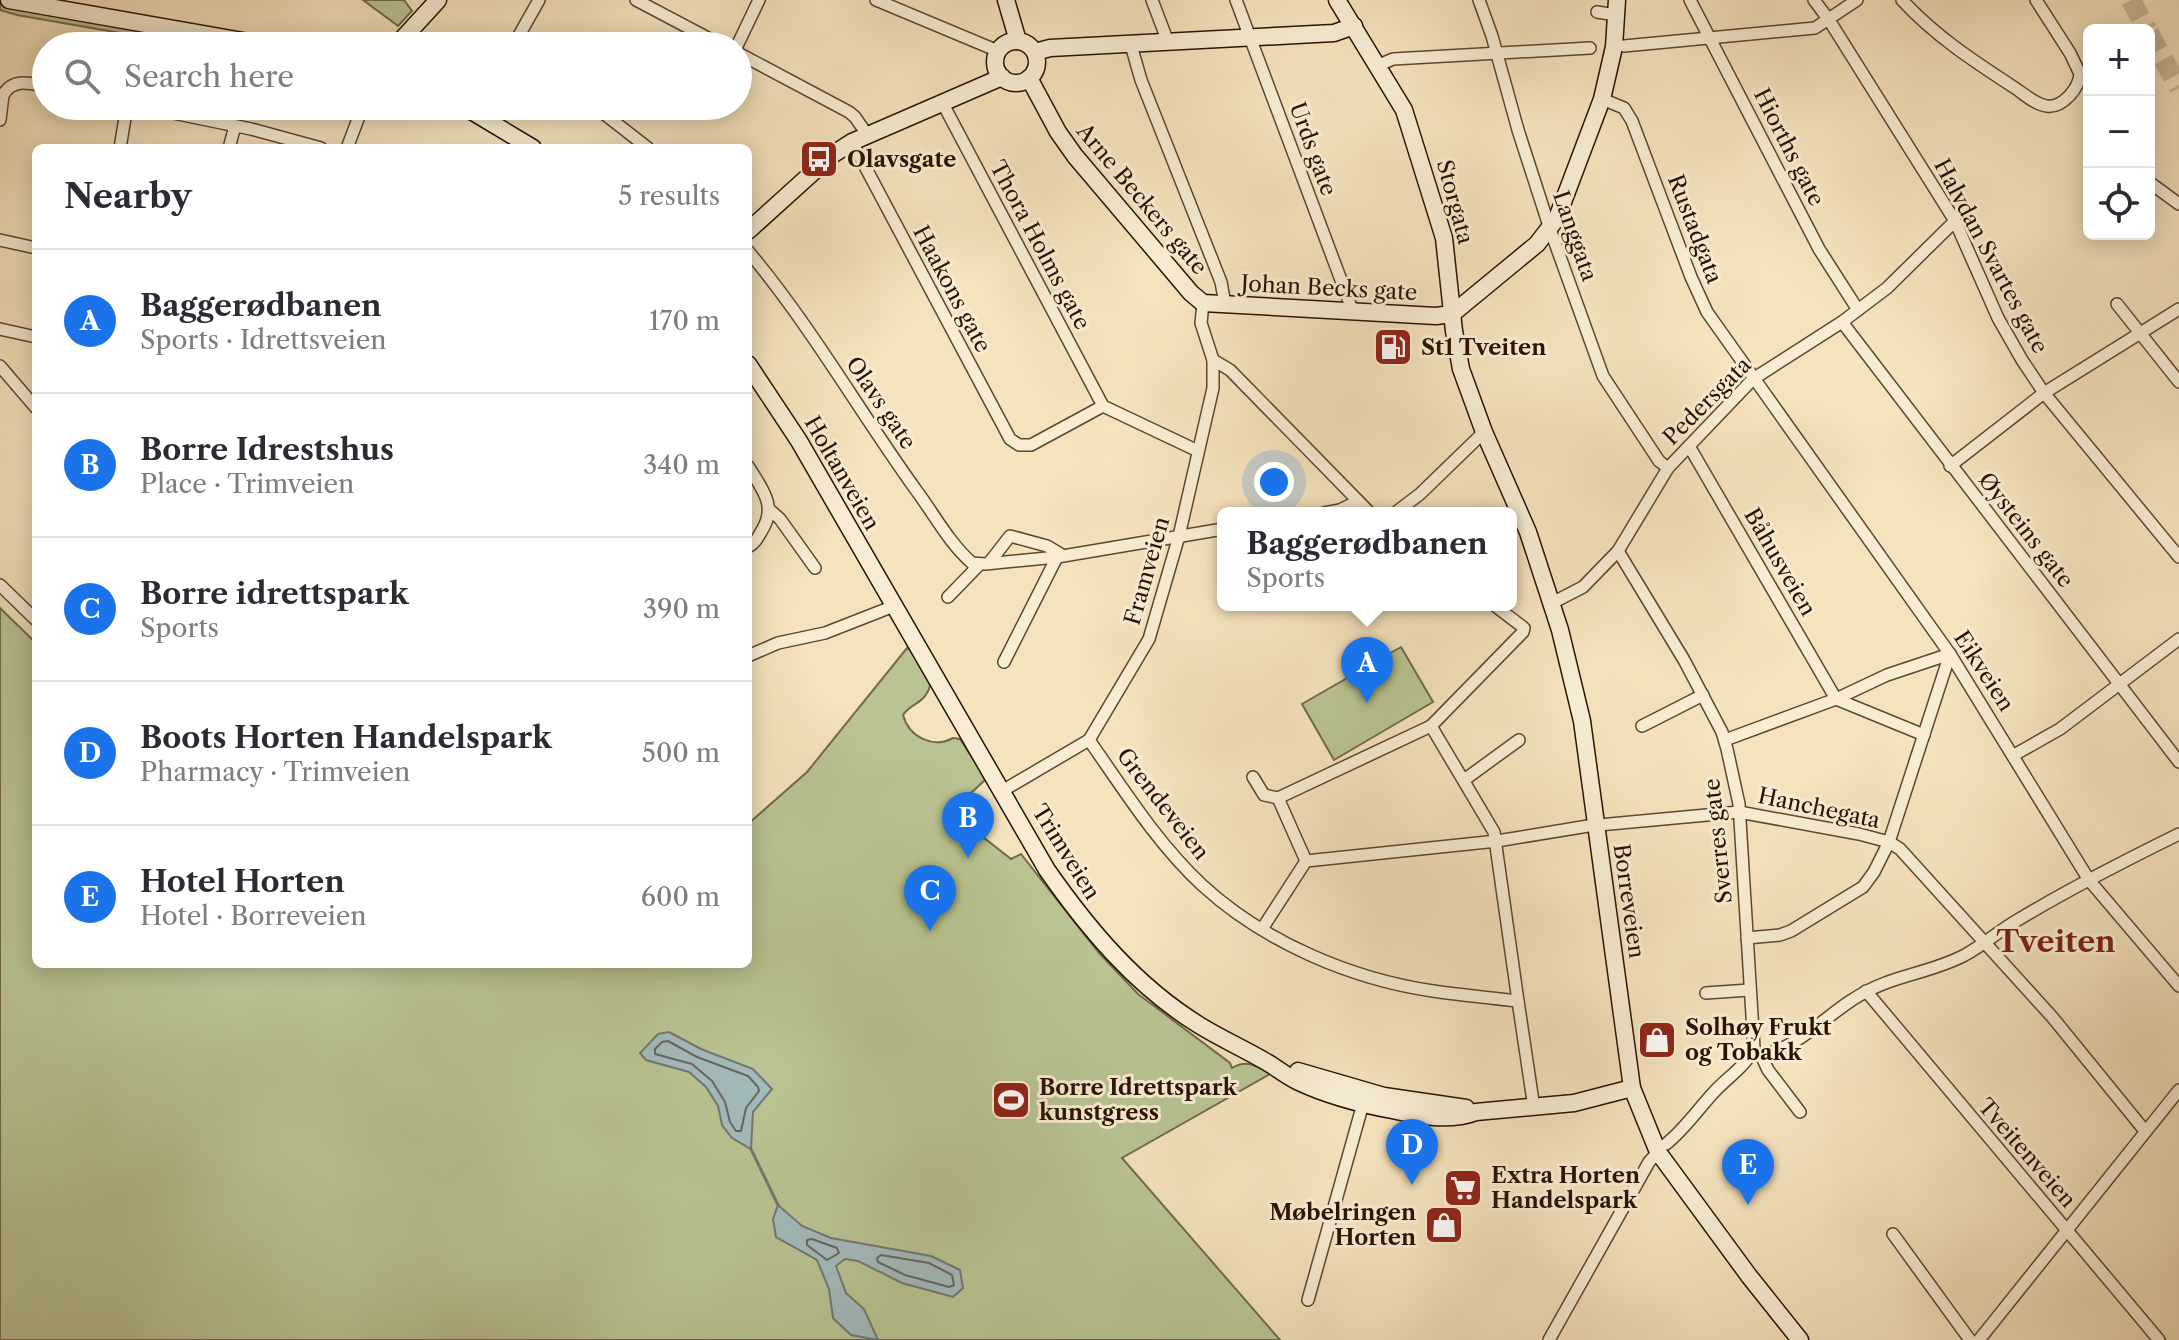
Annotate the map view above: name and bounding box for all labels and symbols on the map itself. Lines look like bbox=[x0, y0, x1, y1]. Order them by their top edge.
street label: Hiorths gate bbox=[1748, 84, 1830, 210]
street label: Urds gate bbox=[1284, 99, 1342, 199]
street label: Arne Beckers gate bbox=[1070, 117, 1213, 280]
bus stop icon: Olavsgate bbox=[798, 138, 840, 180]
place label: Olavsgate bbox=[847, 146, 956, 173]
street label: Halvdan Svartes gate bbox=[1928, 154, 2054, 358]
street label: Thora Holms gate bbox=[984, 156, 1096, 334]
street label: Storgata bbox=[1431, 157, 1479, 247]
street label: Rustadgata bbox=[1662, 171, 1728, 288]
street label: Langgata bbox=[1547, 187, 1603, 285]
street label: Haakons gate bbox=[907, 221, 997, 357]
street label: Johan Becks gate bbox=[1237, 270, 1418, 306]
fuel station icon: St1 Tveiten bbox=[1372, 326, 1414, 368]
place label: St1 Tveiten bbox=[1421, 334, 1546, 361]
street label: Pedersgata bbox=[1657, 351, 1757, 451]
street label: Olavs gate bbox=[840, 352, 922, 454]
street label: Holtanveien bbox=[798, 411, 886, 535]
your location bbox=[1254, 462, 1294, 502]
street label: Øysteins gate bbox=[1973, 467, 2079, 593]
street label: Båhusveien bbox=[1738, 503, 1822, 621]
street label: Framveien bbox=[1119, 514, 1175, 628]
street label: Eikveien bbox=[1948, 626, 2020, 717]
pin: A bbox=[1341, 637, 1393, 703]
street label: Grendeveien bbox=[1111, 743, 1215, 865]
street label: Sverres gate bbox=[1698, 777, 1738, 905]
street label: Hanchegata bbox=[1755, 782, 1883, 834]
pin: B bbox=[942, 792, 994, 858]
street label: Trimveien bbox=[1026, 799, 1106, 905]
street label: Borreveien bbox=[1608, 842, 1650, 960]
pin: C bbox=[904, 865, 956, 931]
district label: Tveiten bbox=[1996, 923, 2116, 960]
place label: Solhøy Frukt og Tobakk bbox=[1685, 1014, 1831, 1066]
shop icon: Solhøy Frukt og Tobakk bbox=[1636, 1019, 1678, 1061]
place label: Borre Idrettspark kunstgress bbox=[1039, 1074, 1237, 1126]
sports icon: Borre Idrettspark kunstgress bbox=[990, 1079, 1032, 1121]
street label: Tveitenveien bbox=[1972, 1093, 2082, 1213]
pin: D bbox=[1386, 1119, 1438, 1185]
pin: E bbox=[1722, 1139, 1774, 1205]
place label: Extra Horten Handelspark bbox=[1491, 1162, 1640, 1214]
supermarket icon: Extra Horten Handelspark bbox=[1442, 1167, 1484, 1209]
place label: Møbelringen Horten bbox=[1269, 1199, 1416, 1251]
shop icon: Møbelringen Horten bbox=[1423, 1204, 1465, 1246]

